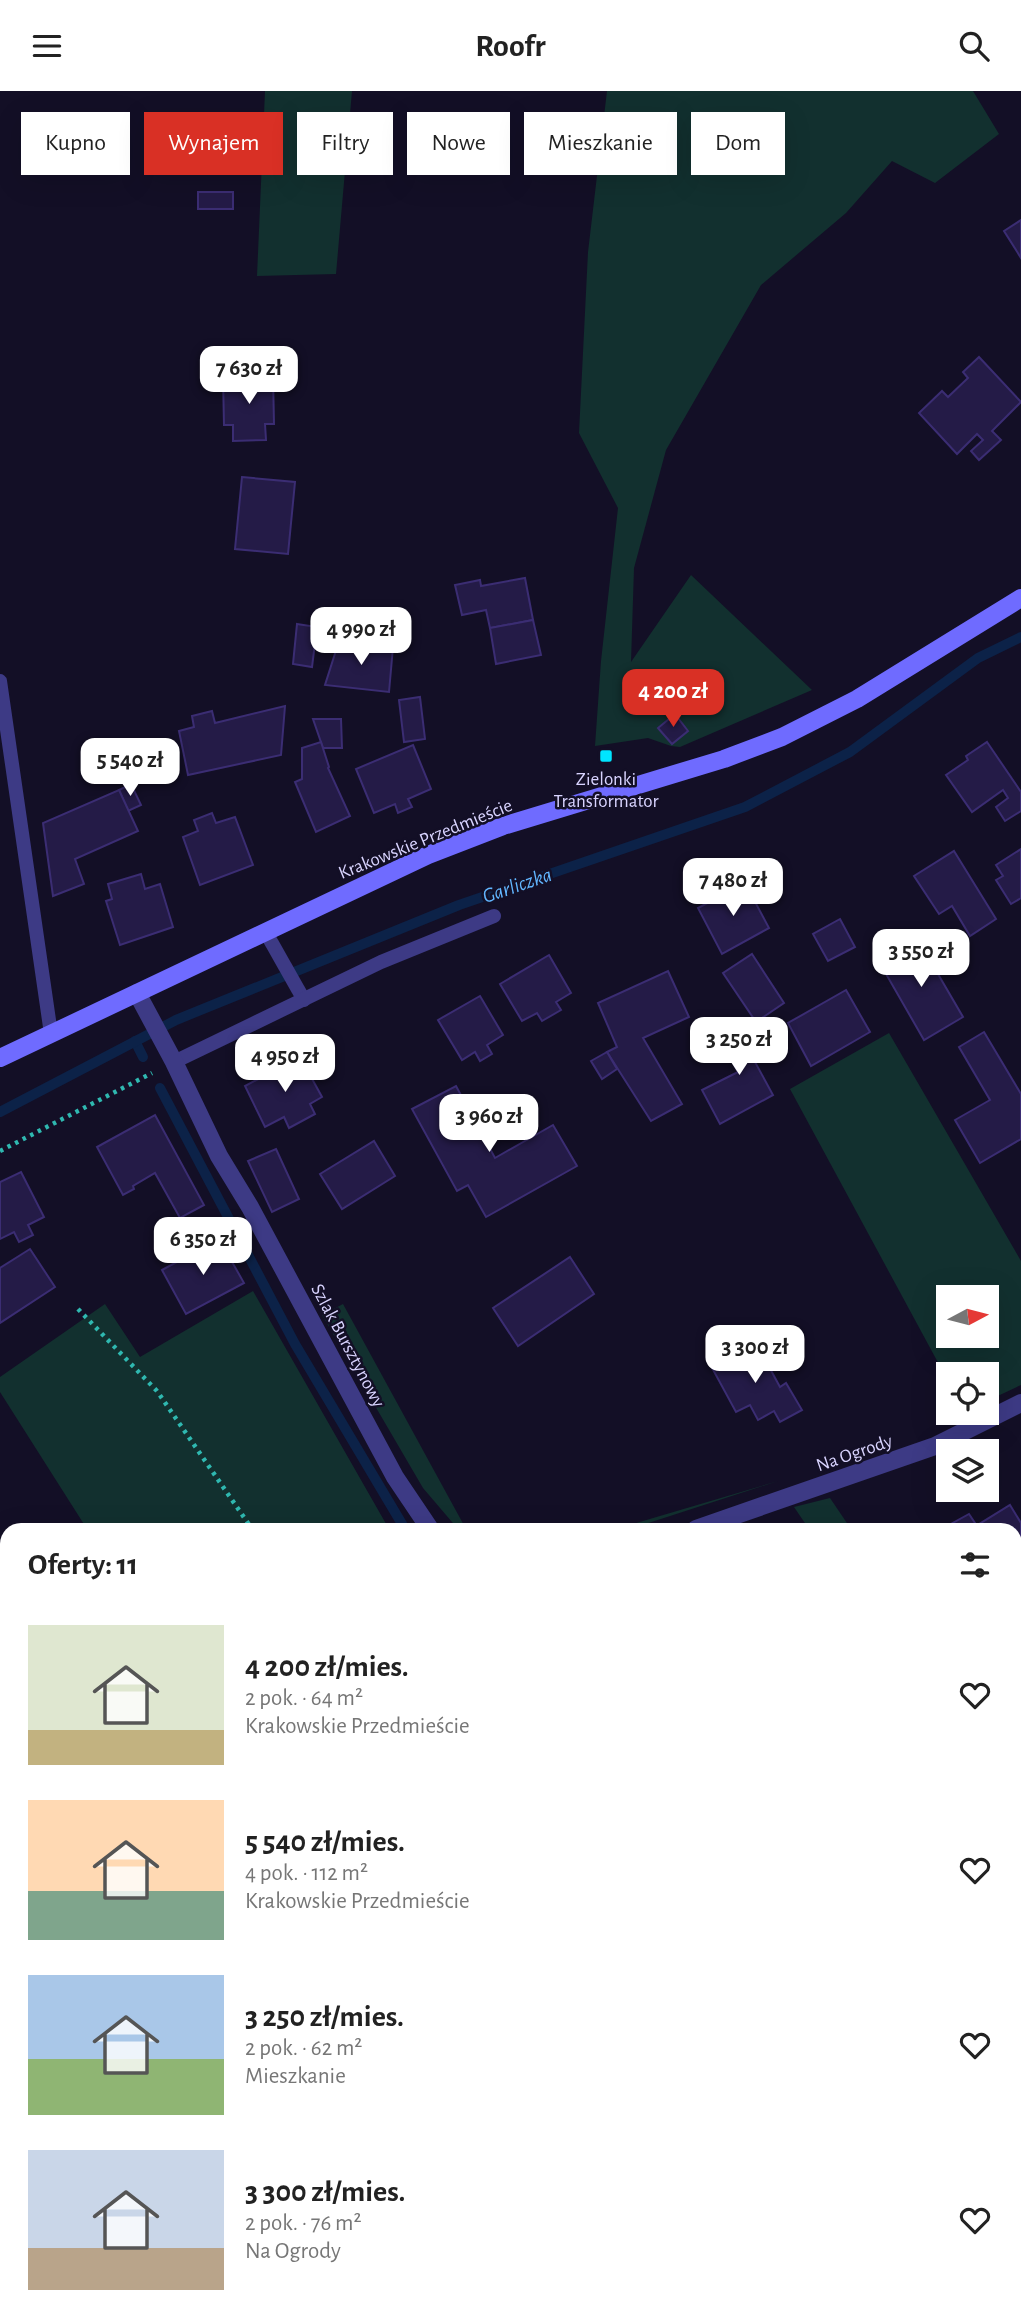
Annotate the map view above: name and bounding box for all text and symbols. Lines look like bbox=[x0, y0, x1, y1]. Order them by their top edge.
icon: menu bbox=[28, 27, 66, 65]
icon: search bbox=[955, 27, 993, 65]
text: Roofr bbox=[475, 30, 546, 62]
chip: Kupno bbox=[21, 112, 130, 175]
chip: Wynajem bbox=[144, 112, 283, 175]
chip: Filtry bbox=[297, 112, 393, 175]
chip: Nowe bbox=[407, 112, 510, 175]
chip: Mieszkanie bbox=[524, 112, 677, 175]
chip: Dom bbox=[691, 112, 785, 175]
pin: 7 630 zł bbox=[177, 347, 321, 406]
text: 7 630 zł bbox=[216, 357, 282, 380]
pin: 4 990 zł bbox=[289, 607, 433, 667]
text: 4 990 zł bbox=[326, 618, 396, 641]
pin: 4 200 zł bbox=[601, 669, 745, 729]
text: 4 200 zł bbox=[638, 680, 708, 703]
pin: 5 540 zł bbox=[58, 739, 202, 798]
marker: Zielonki Transformator bbox=[598, 748, 614, 764]
text: 5 540 zł bbox=[97, 749, 163, 772]
place label: Zielonki Transformator bbox=[553, 770, 659, 811]
street label: Krakowskie Przedmieście bbox=[336, 796, 515, 883]
pin: 7 480 zł bbox=[661, 859, 805, 918]
water label: Garliczka bbox=[480, 864, 555, 907]
text: 7 480 zł bbox=[699, 869, 767, 892]
pin: 3 550 zł bbox=[849, 929, 993, 989]
text: 3 550 zł bbox=[888, 940, 954, 963]
pin: 3 250 zł bbox=[667, 1017, 811, 1077]
text: 3 250 zł bbox=[706, 1028, 772, 1051]
pin: 4 950 zł bbox=[213, 1035, 357, 1094]
text: 4 950 zł bbox=[251, 1045, 319, 1068]
pin: 3 960 zł bbox=[417, 1095, 561, 1154]
text: 3 960 zł bbox=[455, 1105, 523, 1128]
pin: 6 350 zł bbox=[131, 1217, 275, 1277]
text: 6 350 zł bbox=[170, 1228, 236, 1251]
street label: Szlak Bursztynowy bbox=[307, 1281, 388, 1411]
north arrow bbox=[936, 1285, 999, 1347]
map controls bbox=[936, 1285, 999, 1502]
pin: 3 300 zł bbox=[683, 1325, 827, 1385]
text: 3 300 zł bbox=[721, 1336, 789, 1359]
button: locate bbox=[936, 1362, 999, 1425]
street label: Na Ogrody bbox=[814, 1432, 895, 1475]
button: layers bbox=[936, 1439, 999, 1502]
icon: filters bbox=[956, 1546, 994, 1584]
text: Oferty: 11 bbox=[28, 1550, 138, 1580]
text: 4 200 zł/mies. bbox=[245, 1652, 409, 1682]
icon: home bbox=[84, 1653, 168, 1737]
icon: heart bbox=[956, 1676, 994, 1714]
text: 2 pok. · 64 m² bbox=[245, 1687, 363, 1710]
text: Krakowskie Przedmieście bbox=[245, 1715, 470, 1738]
text: 5 540 zł/mies. bbox=[245, 1827, 405, 1857]
icon: home bbox=[84, 1828, 168, 1912]
icon: heart bbox=[956, 1851, 994, 1889]
text: 4 pok. · 112 m² bbox=[245, 1862, 368, 1885]
text: Krakowskie Przedmieście bbox=[245, 1890, 470, 1913]
text: 3 250 zł/mies. bbox=[245, 2002, 404, 2032]
icon: home bbox=[84, 2003, 168, 2087]
icon: heart bbox=[956, 2026, 994, 2064]
text: 2 pok. · 62 m² bbox=[245, 2037, 362, 2060]
text: Mieszkanie bbox=[245, 2065, 346, 2088]
text: 3 300 zł/mies. bbox=[245, 2177, 405, 2207]
icon: home bbox=[84, 2178, 168, 2262]
icon: heart bbox=[956, 2201, 994, 2239]
text: 2 pok. · 76 m² bbox=[245, 2212, 362, 2235]
text: Na Ogrody bbox=[245, 2240, 341, 2263]

